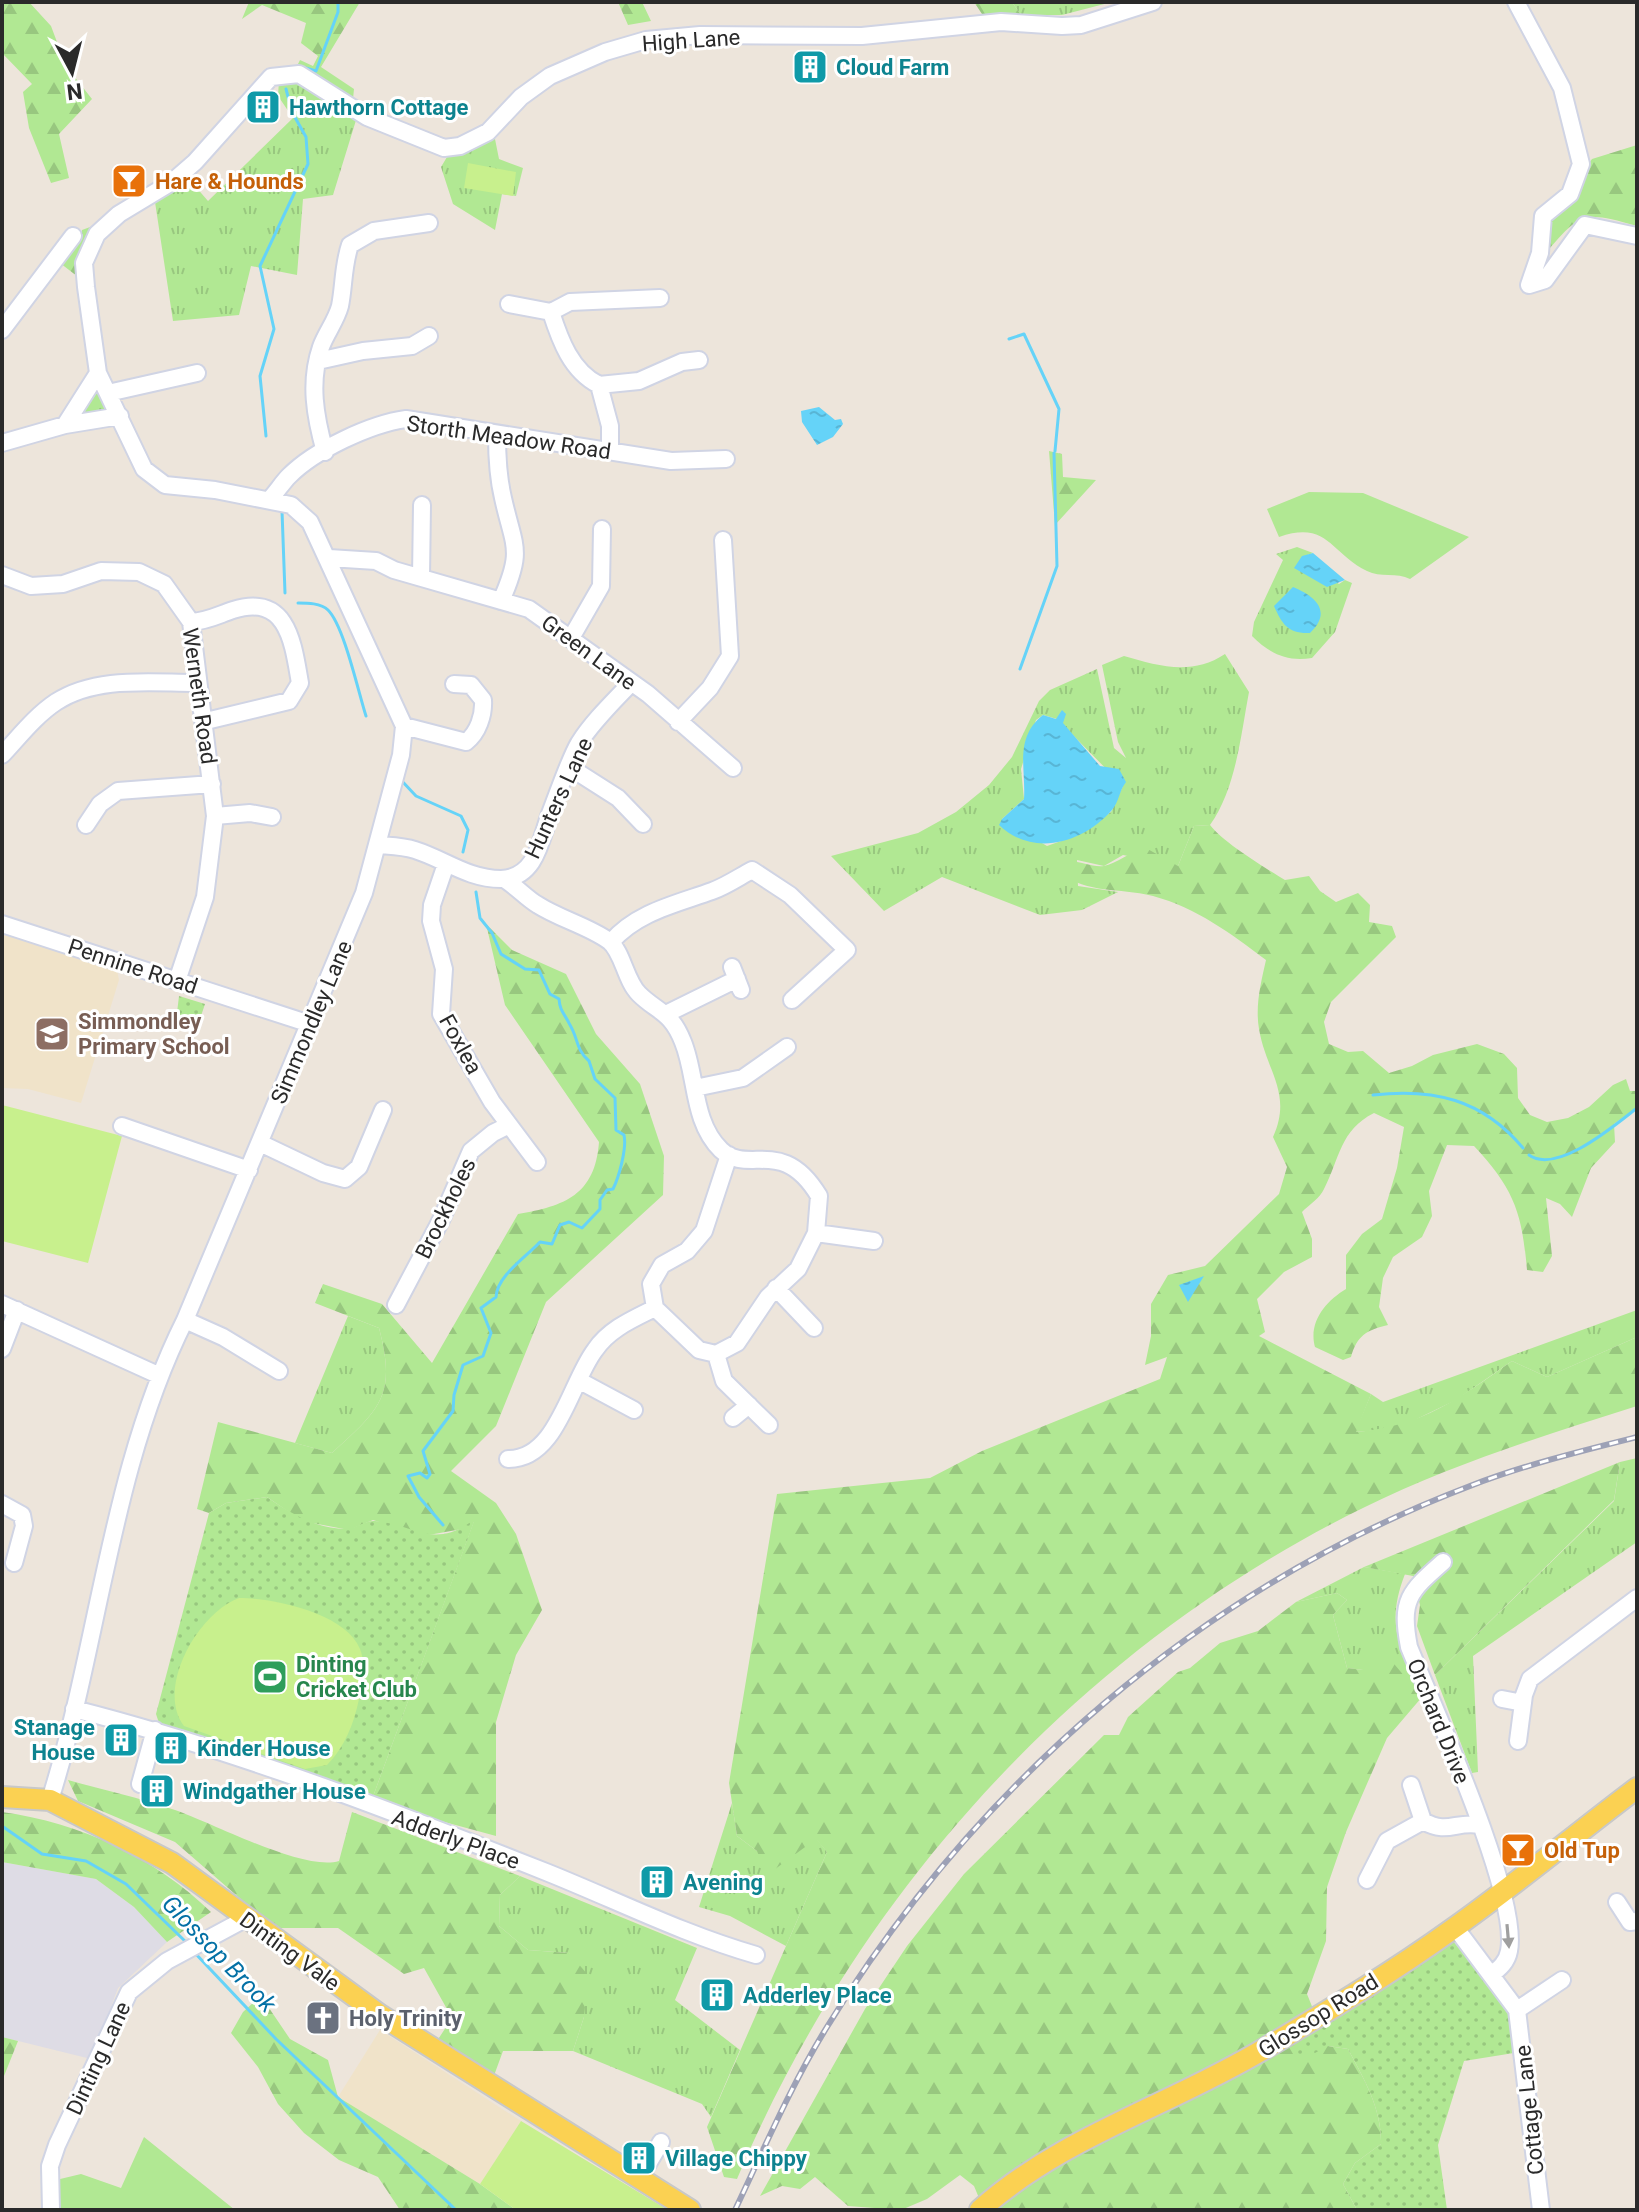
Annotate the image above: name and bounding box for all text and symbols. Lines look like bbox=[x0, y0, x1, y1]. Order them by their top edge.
street label: High Lane bbox=[641, 25, 741, 56]
north arrow bbox=[32, 32, 112, 112]
building icon: Cloud Farm bbox=[791, 48, 829, 86]
place label: Cloud Farm bbox=[836, 55, 949, 80]
text: N bbox=[65, 78, 84, 105]
building icon: Hawthorn Cottage bbox=[244, 88, 282, 126]
place label: Hawthorn Cottage bbox=[289, 95, 469, 120]
bar icon: Hare & Hounds bbox=[110, 162, 148, 200]
place label: Hare & Hounds bbox=[155, 169, 304, 194]
street label: Storth Meadow Road bbox=[405, 411, 612, 464]
street label: Green Lane bbox=[537, 610, 641, 695]
street label: Werneth Road bbox=[178, 626, 221, 766]
street label: Hunters Lane bbox=[519, 734, 597, 863]
street label: Pennine Road bbox=[65, 934, 201, 999]
street label: Simmondley Lane bbox=[266, 937, 357, 1107]
place label: Simmondley Primary School bbox=[78, 1009, 230, 1059]
street label: Foxlea bbox=[434, 1010, 487, 1078]
school or university icon: Simmondley Primary School bbox=[33, 1015, 71, 1053]
street label: Brockholes bbox=[410, 1154, 481, 1263]
place label: Dinting Cricket Club bbox=[296, 1652, 417, 1702]
street label: Orchard Drive bbox=[1402, 1655, 1475, 1787]
sports icon: Dinting Cricket Club bbox=[251, 1658, 289, 1696]
place label: Stanage House bbox=[14, 1715, 95, 1765]
building icon: Stanage House bbox=[102, 1721, 140, 1759]
building icon: Kinder House bbox=[152, 1729, 190, 1767]
place label: Kinder House bbox=[197, 1736, 331, 1761]
building icon: Windgather House bbox=[138, 1772, 176, 1810]
place label: Windgather House bbox=[183, 1779, 366, 1804]
street label: Adderly Place bbox=[389, 1805, 523, 1874]
bar icon: Old Tup bbox=[1499, 1831, 1537, 1869]
place label: Old Tup bbox=[1544, 1838, 1620, 1863]
building icon: Avening bbox=[638, 1863, 676, 1901]
place label: Avening bbox=[683, 1870, 763, 1895]
water label: Glossop Brook bbox=[156, 1890, 283, 2019]
street label: Dinting Vale bbox=[235, 1907, 344, 1996]
one-way arrow bbox=[1502, 1924, 1515, 1949]
street label: Glossop Road bbox=[1254, 1969, 1383, 2062]
building icon: Adderley Place bbox=[698, 1976, 736, 2014]
place label: Adderley Place bbox=[743, 1983, 892, 2008]
street label: Dinting Lane bbox=[61, 1998, 136, 2119]
church icon: Holy Trinity bbox=[304, 1999, 342, 2037]
place label: Holy Trinity bbox=[349, 2006, 463, 2031]
street label: Cottage Lane bbox=[1510, 2044, 1549, 2176]
building icon: Village Chippy bbox=[620, 2139, 658, 2177]
place label: Village Chippy bbox=[665, 2146, 808, 2171]

